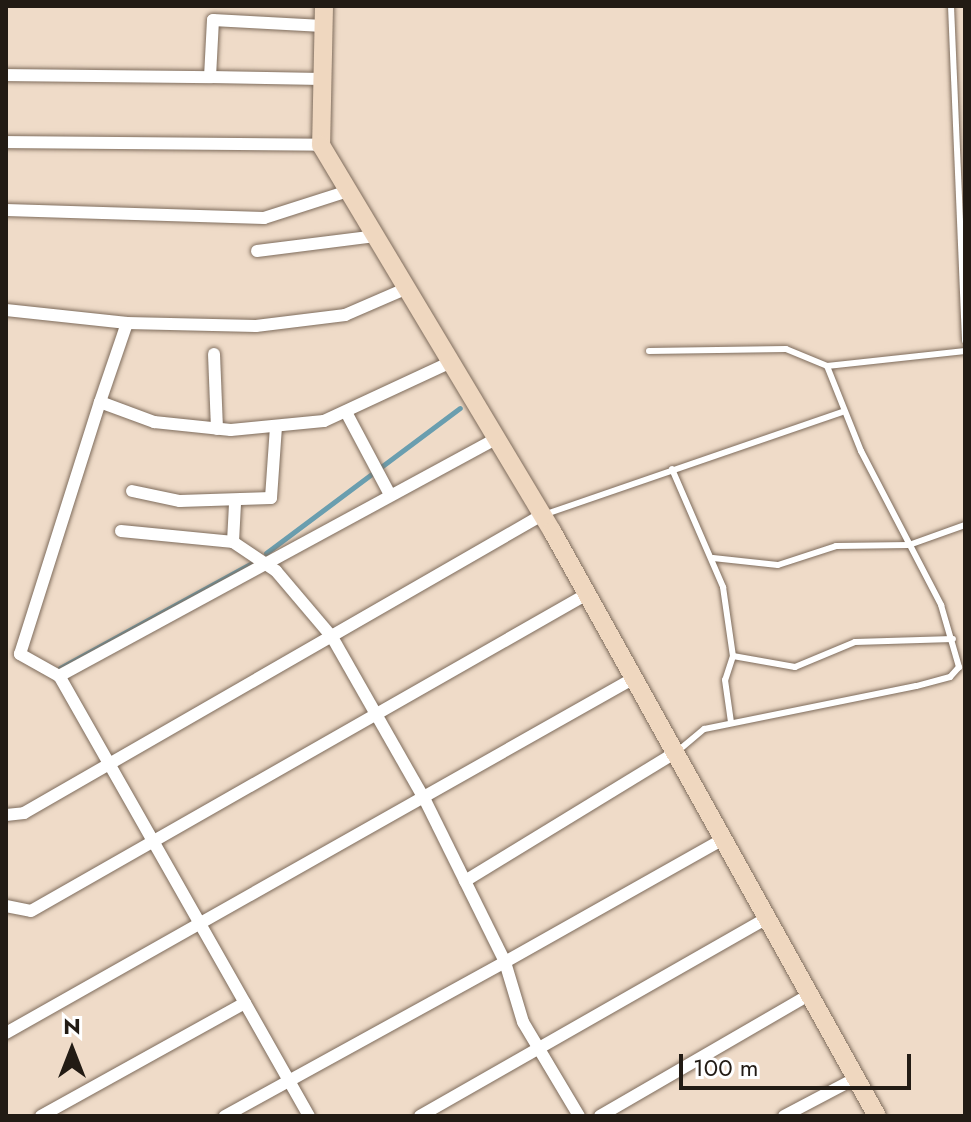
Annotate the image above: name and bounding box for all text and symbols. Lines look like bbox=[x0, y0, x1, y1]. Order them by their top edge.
north arrow bbox=[32, 1010, 112, 1090]
text: N bbox=[63, 1010, 81, 1042]
scale bar bbox=[683, 1038, 915, 1088]
text: 100 m bbox=[693, 1050, 759, 1085]

